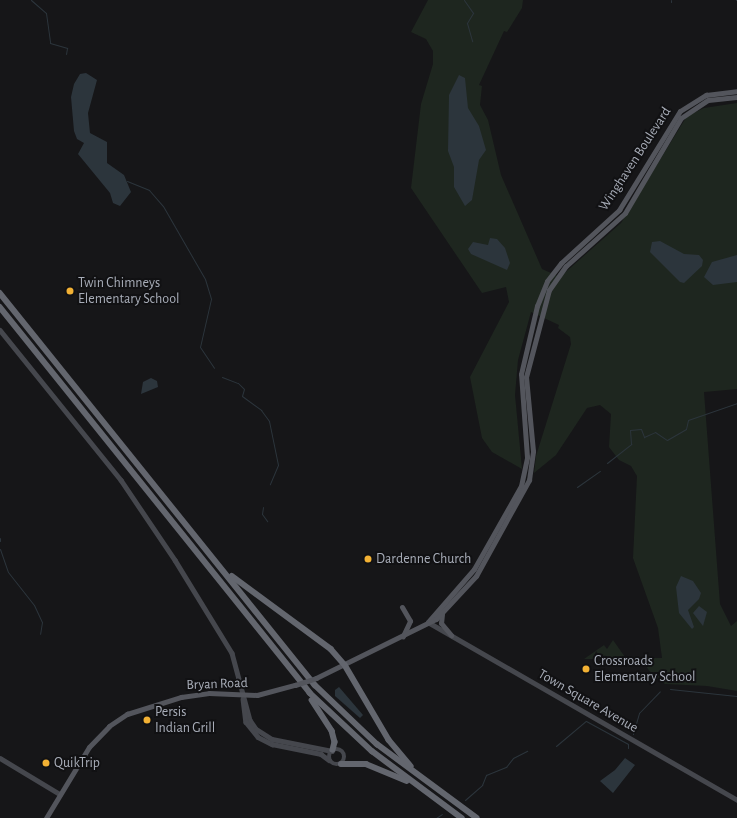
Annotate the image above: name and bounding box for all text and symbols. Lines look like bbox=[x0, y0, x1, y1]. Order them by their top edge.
street label: Winghaven Boulevard bbox=[595, 104, 675, 214]
place label: Twin Chimneys Elementary School bbox=[78, 275, 179, 308]
marker: Twin Chimneys Elementary School bbox=[65, 286, 75, 296]
place label: Dardenne Church bbox=[376, 551, 471, 567]
marker: Dardenne Church bbox=[363, 554, 373, 564]
place label: Crossroads Elementary School bbox=[594, 653, 695, 686]
marker: Crossroads Elementary School bbox=[581, 664, 591, 674]
street label: Town Square Avenue bbox=[535, 666, 641, 736]
street label: Bryan Road bbox=[186, 675, 248, 693]
place label: Persis Indian Grill bbox=[155, 704, 215, 736]
marker: Persis Indian Grill bbox=[142, 715, 152, 725]
place label: QuikTrip bbox=[54, 755, 100, 771]
marker: QuikTrip bbox=[41, 758, 51, 768]

